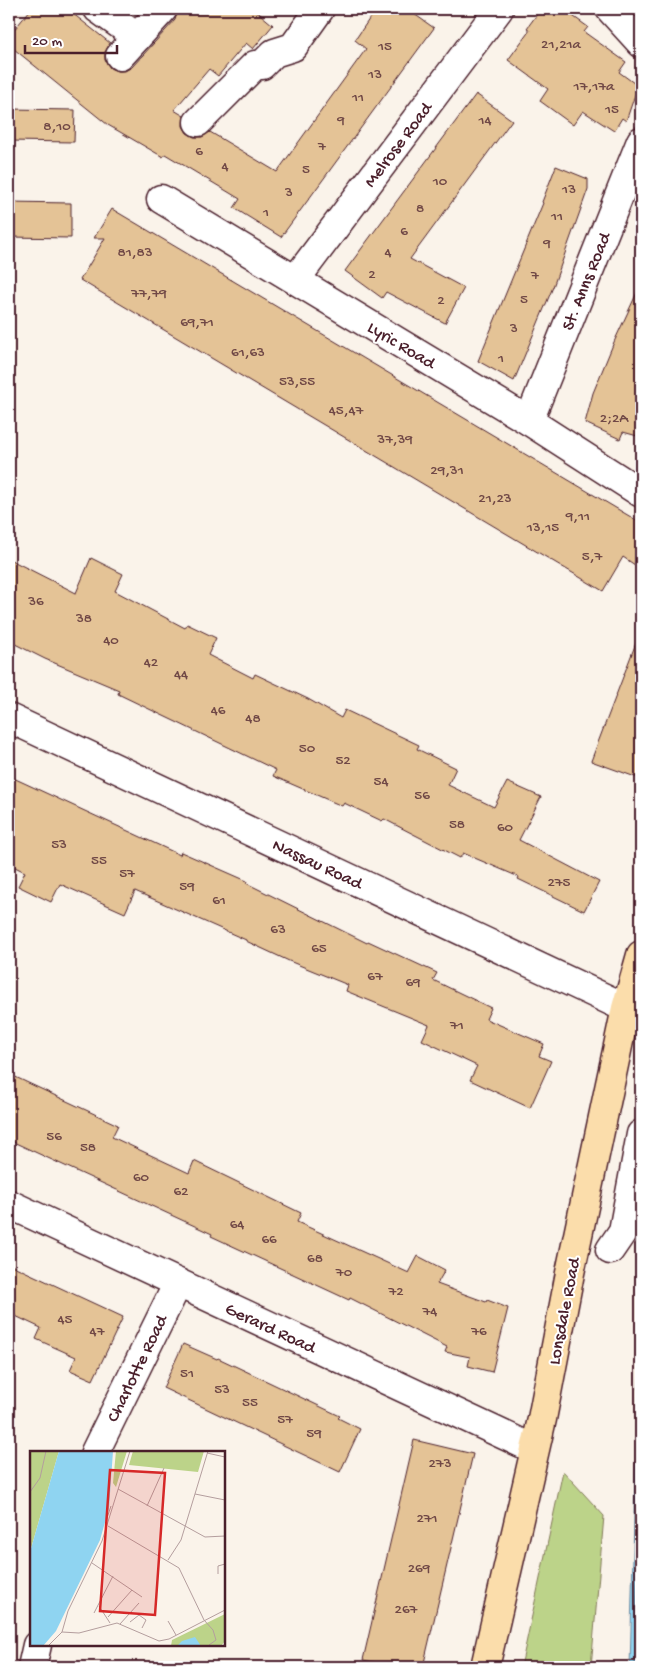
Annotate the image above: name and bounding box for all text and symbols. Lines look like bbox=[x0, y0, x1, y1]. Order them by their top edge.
scale bar bbox=[25, 22, 118, 54]
text: 20 m bbox=[32, 33, 62, 51]
house number: 21,21a bbox=[541, 36, 582, 54]
house number: 15 bbox=[377, 38, 392, 56]
house number: 13 bbox=[367, 66, 382, 84]
house number: 17,17a bbox=[573, 78, 615, 96]
house number: 11 bbox=[351, 89, 364, 107]
street label: Melrose Road bbox=[360, 98, 439, 192]
house number: 15 bbox=[604, 101, 619, 119]
house number: 9 bbox=[336, 112, 345, 130]
house number: 14 bbox=[477, 112, 492, 130]
house number: 8,10 bbox=[43, 118, 71, 136]
house number: 7 bbox=[317, 138, 327, 156]
house number: 6 bbox=[195, 143, 203, 161]
house number: 4 bbox=[221, 158, 229, 176]
house number: 5 bbox=[302, 161, 310, 179]
house number: 10 bbox=[432, 173, 448, 191]
house number: 13 bbox=[561, 181, 576, 199]
house number: 3 bbox=[284, 184, 293, 202]
house number: 8 bbox=[416, 200, 424, 218]
house number: 1 bbox=[262, 204, 269, 222]
house number: 11 bbox=[550, 208, 563, 226]
house number: 6 bbox=[400, 223, 408, 241]
street label: St. Anns Road bbox=[558, 229, 617, 334]
house number: 9 bbox=[542, 235, 551, 253]
house number: 81,83 bbox=[118, 244, 153, 262]
house number: 4 bbox=[384, 244, 392, 262]
house number: 2 bbox=[368, 266, 376, 284]
house number: 7 bbox=[530, 267, 540, 285]
house number: 77,79 bbox=[130, 285, 167, 303]
house number: 5 bbox=[520, 291, 528, 309]
house number: 2 bbox=[437, 292, 445, 310]
house number: 69,71 bbox=[180, 314, 214, 332]
street label: Lyric Road bbox=[363, 318, 440, 375]
house number: 3 bbox=[509, 320, 518, 338]
house number: 61,63 bbox=[231, 344, 265, 362]
house number: 1 bbox=[497, 350, 504, 368]
house number: 53,55 bbox=[279, 373, 315, 391]
house number: 45,47 bbox=[329, 402, 364, 420]
house number: 2;2A bbox=[600, 410, 629, 428]
house number: 37,39 bbox=[376, 431, 413, 449]
house number: 29,31 bbox=[430, 462, 464, 480]
house number: 21,23 bbox=[478, 490, 512, 508]
house number: 9,11 bbox=[565, 508, 590, 526]
house number: 13,15 bbox=[526, 519, 559, 537]
house number: 5,7 bbox=[582, 548, 603, 566]
house number: 36 bbox=[27, 593, 44, 611]
house number: 38 bbox=[75, 610, 92, 628]
house number: 40 bbox=[103, 632, 119, 650]
house number: 42 bbox=[144, 654, 158, 672]
house number: 44 bbox=[174, 666, 188, 684]
house number: 46 bbox=[211, 702, 226, 720]
house number: 48 bbox=[245, 710, 261, 728]
house number: 50 bbox=[299, 740, 316, 758]
house number: 52 bbox=[335, 752, 351, 770]
house number: 54 bbox=[374, 773, 389, 791]
house number: 56 bbox=[414, 787, 430, 805]
house number: 58 bbox=[449, 816, 465, 834]
house number: 60 bbox=[497, 819, 514, 837]
street label: Nassau Road bbox=[269, 835, 367, 896]
house number: 53 bbox=[51, 836, 67, 854]
house number: 55 bbox=[91, 852, 107, 870]
house number: 57 bbox=[119, 865, 136, 883]
house number: 275 bbox=[547, 874, 571, 892]
house number: 59 bbox=[179, 878, 195, 896]
house number: 61 bbox=[212, 892, 226, 910]
house number: 63 bbox=[270, 921, 286, 939]
house number: 65 bbox=[311, 940, 327, 958]
house number: 67 bbox=[367, 968, 384, 986]
house number: 69 bbox=[405, 974, 421, 992]
house number: 71 bbox=[449, 1017, 464, 1035]
house number: 56 bbox=[46, 1128, 62, 1146]
house number: 58 bbox=[80, 1139, 96, 1157]
house number: 60 bbox=[133, 1169, 150, 1187]
house number: 62 bbox=[174, 1183, 188, 1201]
house number: 64 bbox=[230, 1216, 244, 1234]
house number: 66 bbox=[261, 1231, 277, 1249]
house number: 68 bbox=[307, 1250, 323, 1268]
street label: Lonsdale Road bbox=[545, 1255, 586, 1367]
house number: 70 bbox=[335, 1264, 353, 1282]
house number: 72 bbox=[387, 1283, 404, 1301]
street label: Gerard Road bbox=[221, 1299, 320, 1360]
house number: 74 bbox=[422, 1303, 437, 1321]
house number: 45 bbox=[58, 1311, 73, 1329]
street label: Charlotte Road bbox=[103, 1311, 174, 1426]
house number: 47 bbox=[90, 1323, 106, 1341]
house number: 76 bbox=[470, 1323, 487, 1341]
house number: 51 bbox=[180, 1365, 194, 1383]
house number: 53 bbox=[214, 1381, 230, 1399]
house number: 55 bbox=[242, 1394, 258, 1412]
house number: 57 bbox=[277, 1411, 294, 1429]
house number: 59 bbox=[306, 1425, 322, 1443]
inset map bbox=[30, 1451, 225, 1646]
house number: 273 bbox=[429, 1455, 452, 1473]
house number: 271 bbox=[416, 1510, 438, 1528]
house number: 269 bbox=[408, 1560, 431, 1578]
house number: 267 bbox=[395, 1601, 419, 1619]

